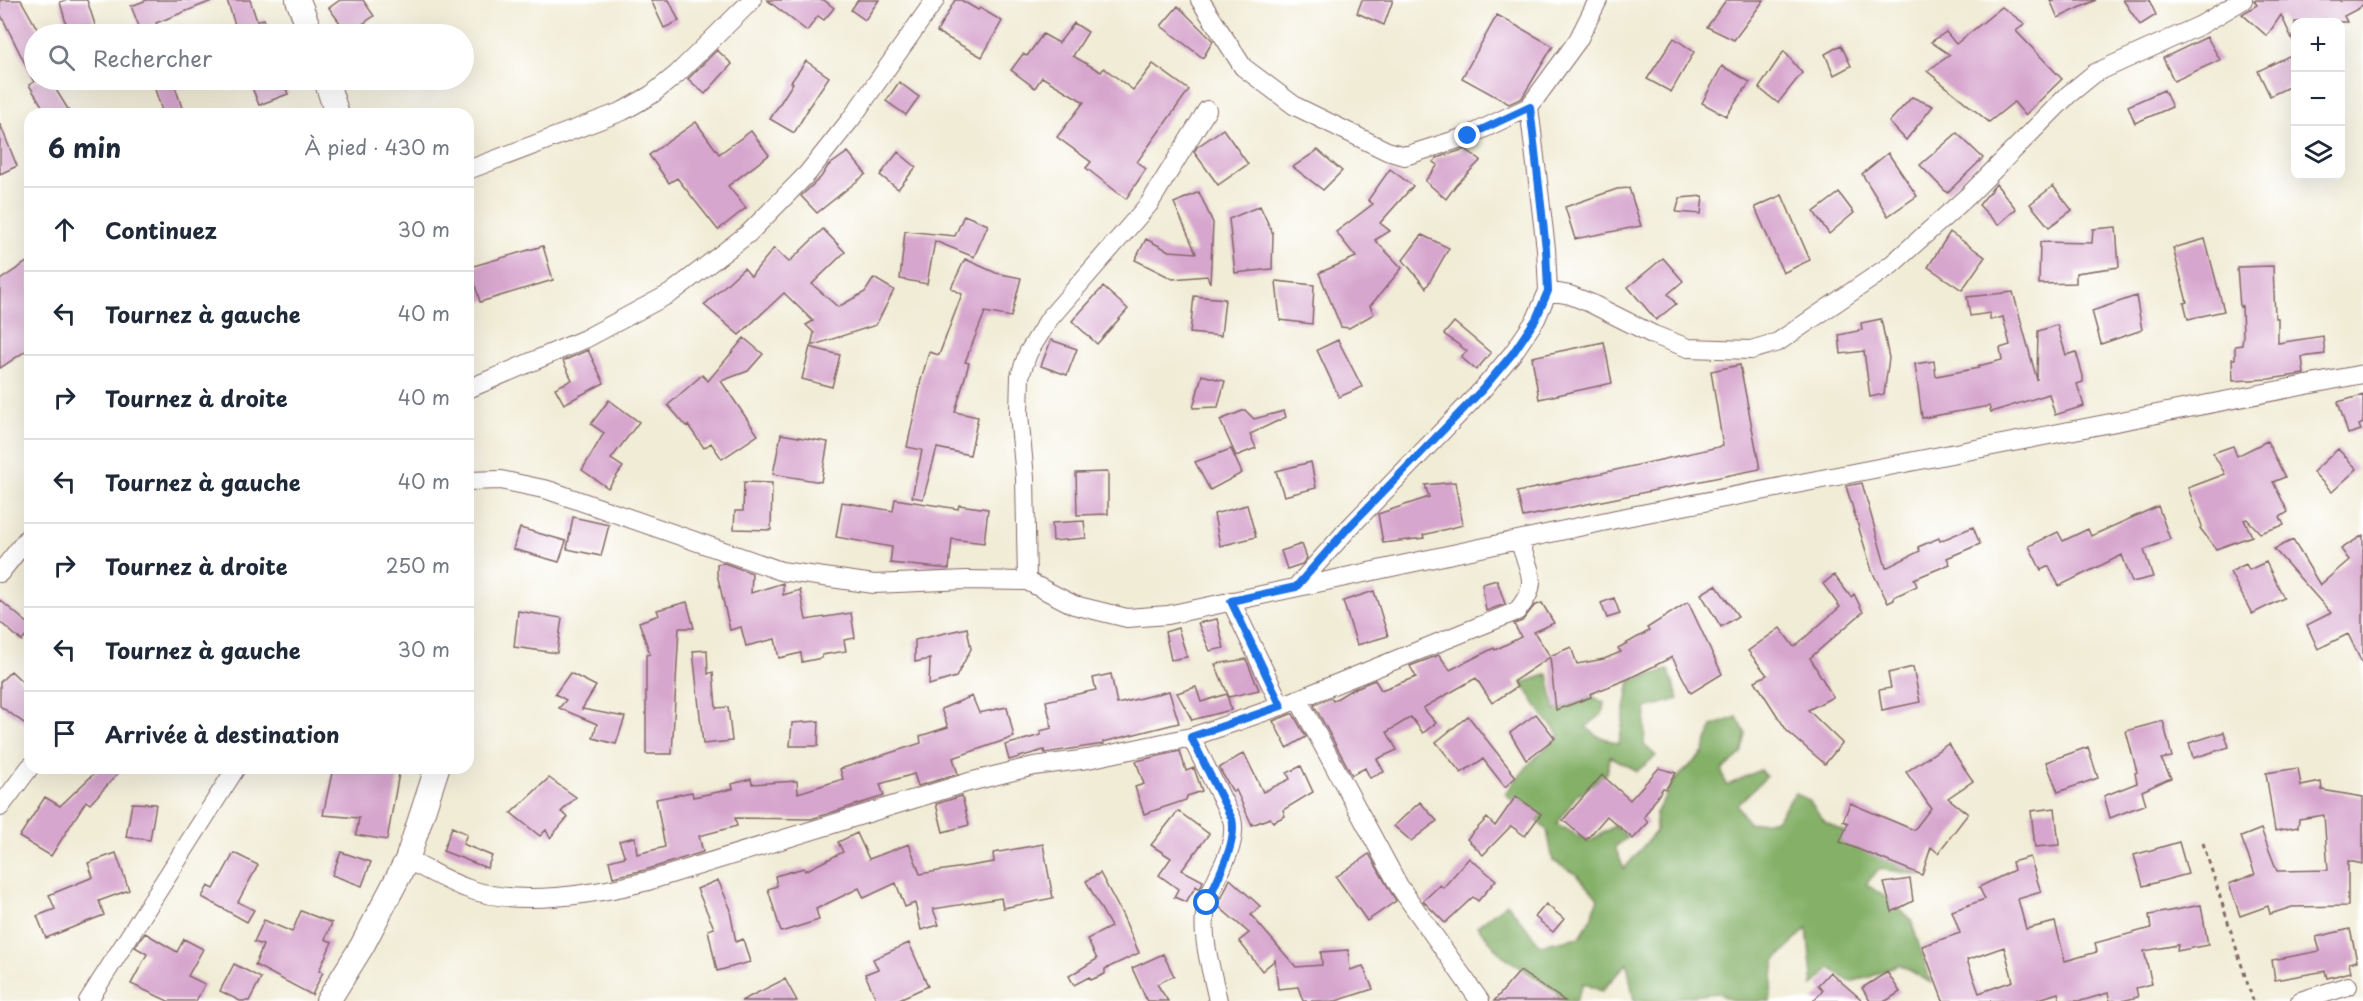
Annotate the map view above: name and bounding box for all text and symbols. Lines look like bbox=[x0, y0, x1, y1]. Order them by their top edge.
map controls bbox=[2291, 18, 2345, 180]
button: + bbox=[2291, 18, 2345, 72]
search box bbox=[24, 24, 474, 90]
icon: search bbox=[45, 41, 78, 74]
text: Rechercher bbox=[93, 41, 212, 74]
button: − bbox=[2291, 72, 2345, 126]
route end bbox=[1454, 122, 1480, 148]
button: layers bbox=[2291, 126, 2345, 180]
text: 6 min bbox=[48, 128, 121, 167]
text: À pied · 430 m bbox=[305, 132, 450, 162]
icon: ahead bbox=[48, 213, 81, 246]
text: Continuez bbox=[105, 213, 217, 246]
text: 30 m bbox=[397, 214, 450, 244]
icon: left bbox=[48, 297, 81, 330]
text: Tournez à gauche bbox=[105, 297, 301, 330]
text: 40 m bbox=[398, 298, 450, 328]
icon: right bbox=[48, 381, 81, 414]
text: Tournez à droite bbox=[105, 381, 288, 414]
text: 40 m bbox=[398, 382, 450, 412]
icon: left bbox=[48, 465, 81, 498]
text: Tournez à gauche bbox=[105, 465, 301, 498]
text: 40 m bbox=[398, 466, 450, 496]
icon: right bbox=[48, 549, 81, 582]
text: Tournez à droite bbox=[105, 549, 288, 582]
text: 250 m bbox=[386, 550, 450, 580]
icon: left bbox=[48, 633, 81, 666]
text: Tournez à gauche bbox=[105, 633, 301, 666]
text: 30 m bbox=[397, 634, 450, 664]
icon: arrive bbox=[48, 717, 81, 750]
text: Arrivée à destination bbox=[105, 717, 339, 750]
route start bbox=[1193, 889, 1219, 915]

